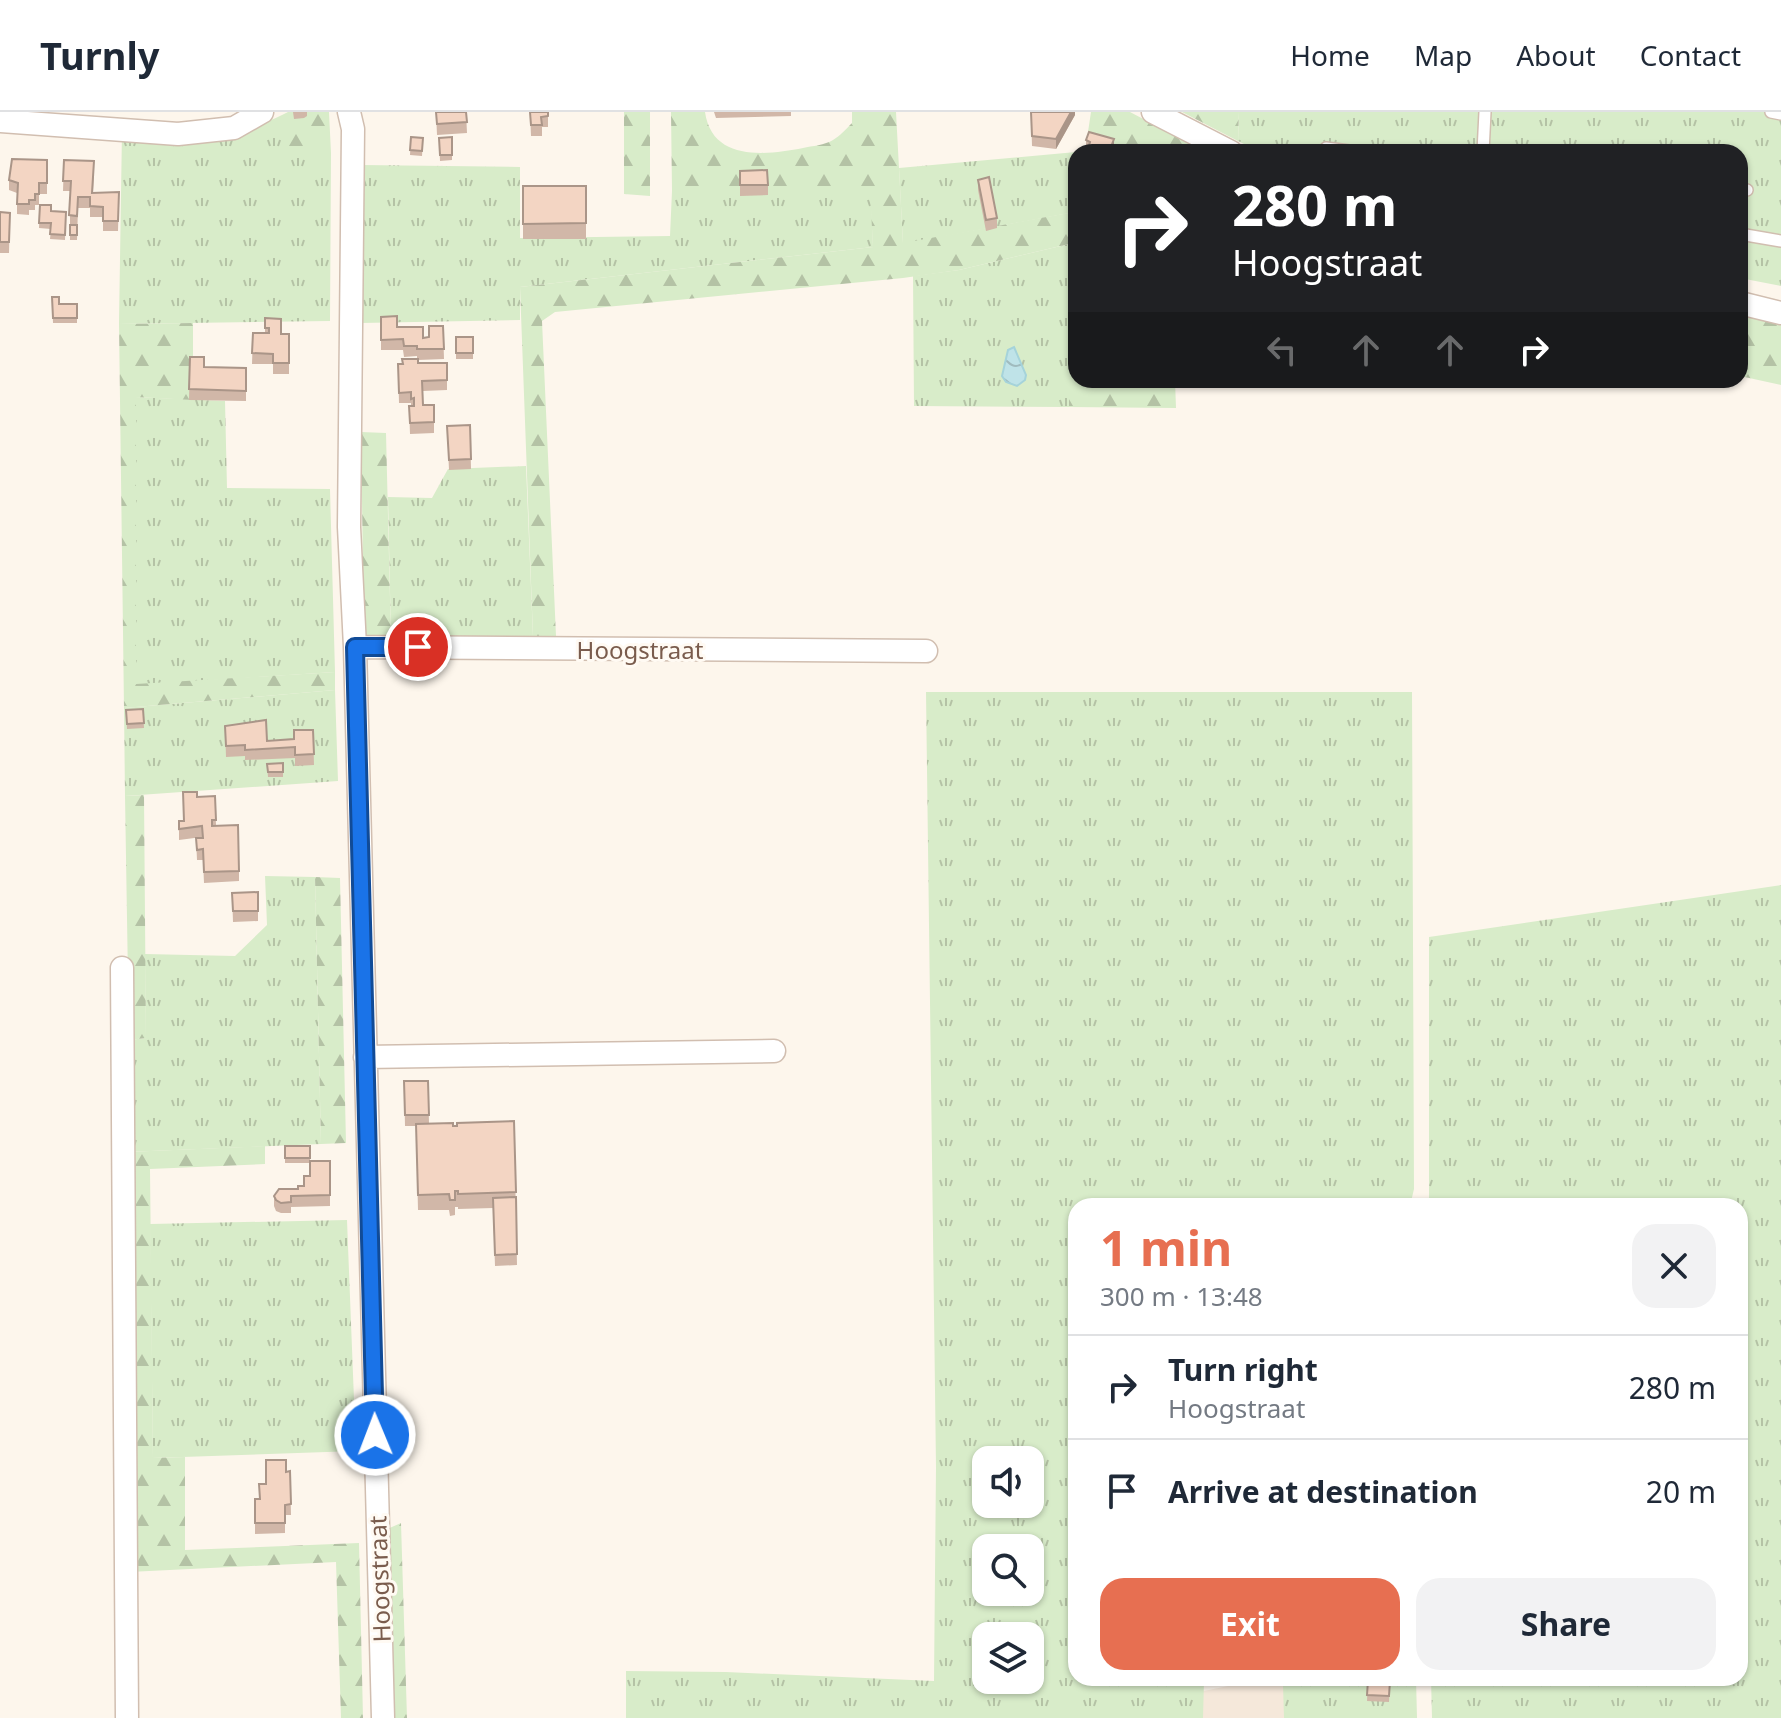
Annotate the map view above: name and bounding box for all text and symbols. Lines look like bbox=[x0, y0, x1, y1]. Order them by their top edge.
text: Turnly bbox=[40, 29, 159, 81]
text: Home bbox=[1290, 36, 1370, 74]
text: Map bbox=[1414, 36, 1472, 74]
text: About bbox=[1516, 36, 1596, 74]
text: Contact bbox=[1640, 36, 1741, 74]
text: 280 m bbox=[1232, 166, 1397, 242]
icon: right bbox=[1100, 176, 1204, 280]
text: Hoogstraat bbox=[1232, 238, 1422, 287]
icon: left bbox=[1260, 328, 1304, 372]
icon: ahead bbox=[1344, 328, 1388, 372]
icon: ahead bbox=[1428, 328, 1472, 372]
icon: right bbox=[1512, 328, 1556, 372]
pin bbox=[384, 613, 452, 681]
icon: arrive bbox=[396, 625, 440, 669]
street label: Hoogstraat bbox=[577, 633, 704, 666]
text: 1 min bbox=[1100, 1215, 1232, 1280]
button: close bbox=[1632, 1224, 1716, 1308]
text: 300 m · 13:48 bbox=[1100, 1278, 1263, 1314]
text: Turn right bbox=[1168, 1349, 1318, 1390]
icon: right bbox=[1100, 1365, 1144, 1409]
text: 280 m bbox=[1629, 1367, 1716, 1408]
text: Hoogstraat bbox=[1168, 1390, 1305, 1426]
position arrow bbox=[333, 1393, 417, 1477]
map controls bbox=[972, 1446, 1044, 1694]
button: sound bbox=[972, 1446, 1044, 1518]
icon: arrive bbox=[1100, 1469, 1144, 1513]
text: Arrive at destination bbox=[1168, 1471, 1478, 1512]
text: 20 m bbox=[1646, 1471, 1716, 1512]
street label: Hoogstraat bbox=[360, 1515, 398, 1643]
button: search bbox=[972, 1534, 1044, 1606]
button: Exit bbox=[1100, 1578, 1400, 1670]
button: Share bbox=[1416, 1578, 1716, 1670]
button: layers bbox=[972, 1622, 1044, 1694]

